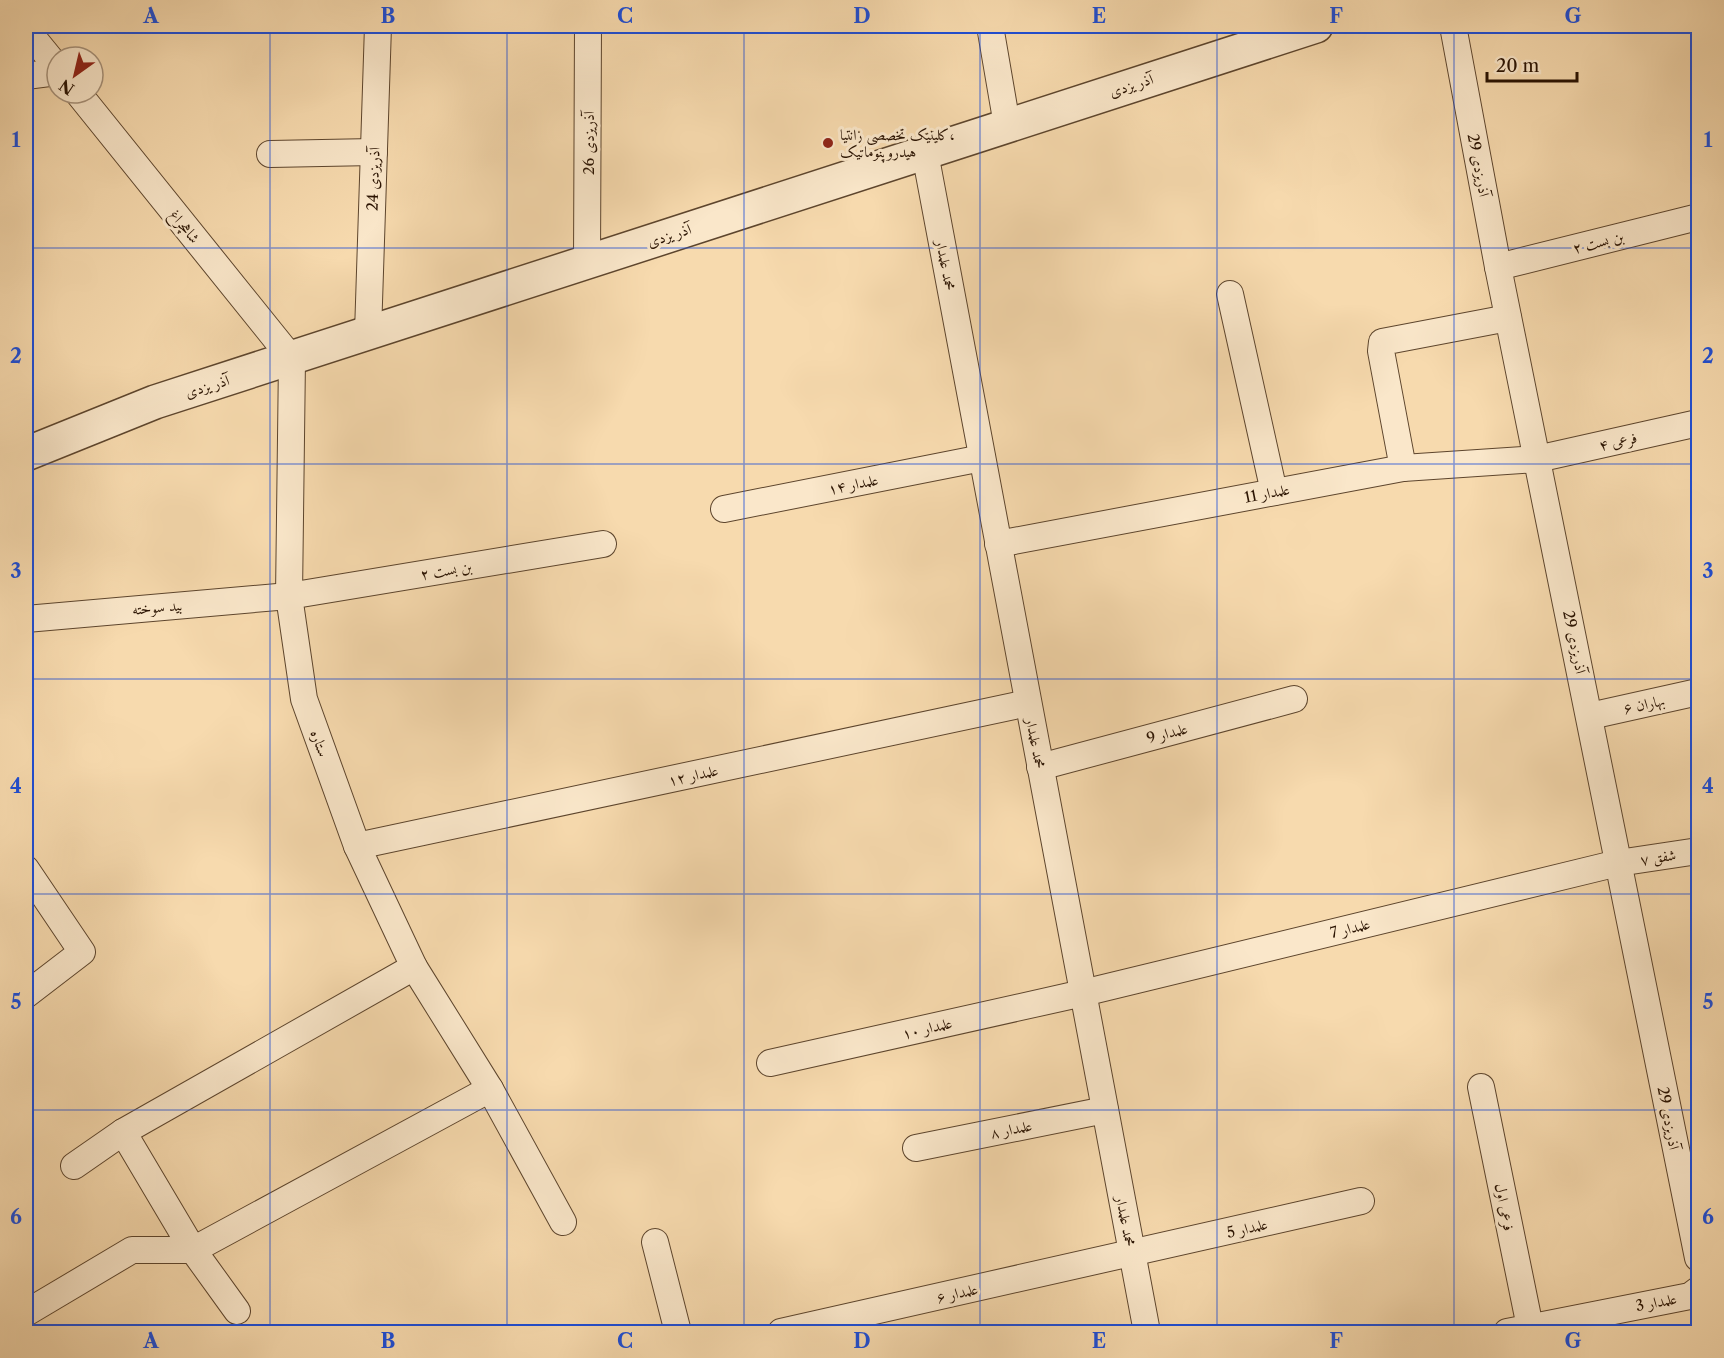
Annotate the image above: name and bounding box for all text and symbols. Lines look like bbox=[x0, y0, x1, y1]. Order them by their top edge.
text: A bbox=[142, 4, 159, 28]
text: B bbox=[381, 4, 396, 28]
text: C bbox=[617, 4, 633, 28]
text: D bbox=[853, 4, 871, 28]
text: E bbox=[1092, 4, 1106, 28]
text: F bbox=[1329, 4, 1343, 28]
text: G bbox=[1565, 4, 1582, 28]
north arrow bbox=[45, 45, 105, 105]
scale bar bbox=[1487, 45, 1577, 83]
text: 20 m bbox=[1496, 55, 1540, 77]
street label: آذر یزدی bbox=[1107, 68, 1157, 101]
text: N bbox=[55, 75, 78, 100]
street label: آذریزدی 26 bbox=[579, 109, 598, 175]
place label: کلینیک تخصصی زانتیا، هیدروپنوماتیک bbox=[840, 125, 955, 163]
text: 1 bbox=[12, 128, 21, 152]
text: 1 bbox=[1704, 128, 1713, 152]
street label: آذریزدی 29 bbox=[1464, 132, 1495, 200]
marker: کلینیک تخصصی زانتیا، هیدروپنوماتیک bbox=[821, 136, 835, 150]
street label: آذریزدی 24 bbox=[362, 145, 384, 211]
street label: شاهچراغ bbox=[162, 205, 204, 249]
street label: آذر یزدی bbox=[645, 218, 695, 251]
street label: بن بست ۲ bbox=[1571, 226, 1626, 257]
street label: محمد علمدار bbox=[931, 236, 960, 292]
text: 2 bbox=[10, 344, 22, 368]
text: 2 bbox=[1702, 344, 1714, 368]
street label: آذر یزدی bbox=[183, 370, 233, 402]
street label: فرعی ۴ bbox=[1597, 428, 1639, 455]
street label: علمدار ۱۴ bbox=[826, 470, 880, 498]
street label: علمدار 11 bbox=[1243, 479, 1291, 507]
street label: بن بست ۲ bbox=[419, 557, 473, 583]
text: 3 bbox=[10, 559, 22, 583]
text: 3 bbox=[1702, 559, 1714, 583]
street label: بید سوخته bbox=[131, 595, 183, 619]
street label: آذریزدی 29 bbox=[1559, 609, 1591, 677]
street label: بهاران ۶ bbox=[1621, 690, 1667, 719]
street label: محمد علمدار bbox=[1021, 714, 1050, 770]
street label: علمدار 9 bbox=[1144, 718, 1190, 748]
street label: ستاره bbox=[306, 727, 334, 759]
street label: علمدار ۱۲ bbox=[666, 760, 720, 790]
text: 4 bbox=[10, 774, 22, 798]
text: 4 bbox=[1702, 774, 1714, 798]
street label: شفق ۷ bbox=[1639, 845, 1677, 869]
street label: علمدار 7 bbox=[1328, 914, 1372, 942]
text: 5 bbox=[10, 990, 22, 1014]
text: 5 bbox=[1702, 990, 1714, 1014]
street label: علمدار ۱۰ bbox=[900, 1013, 954, 1043]
street label: آذریزدی 29 bbox=[1654, 1085, 1685, 1153]
street label: علمدار ۸ bbox=[989, 1116, 1034, 1142]
street label: فرعی اول bbox=[1490, 1182, 1519, 1233]
street label: محمد علمدار bbox=[1111, 1192, 1140, 1248]
text: 6 bbox=[10, 1205, 22, 1229]
text: 6 bbox=[1702, 1205, 1714, 1229]
street label: علمدار 5 bbox=[1225, 1214, 1269, 1242]
street label: علمدار ۶ bbox=[934, 1279, 980, 1307]
street label: علمدار 3 bbox=[1634, 1289, 1678, 1315]
text: A bbox=[142, 1329, 159, 1353]
text: B bbox=[381, 1329, 396, 1353]
text: C bbox=[617, 1329, 633, 1353]
text: D bbox=[853, 1329, 871, 1353]
text: E bbox=[1092, 1329, 1106, 1353]
text: F bbox=[1329, 1329, 1343, 1353]
text: G bbox=[1565, 1329, 1582, 1353]

